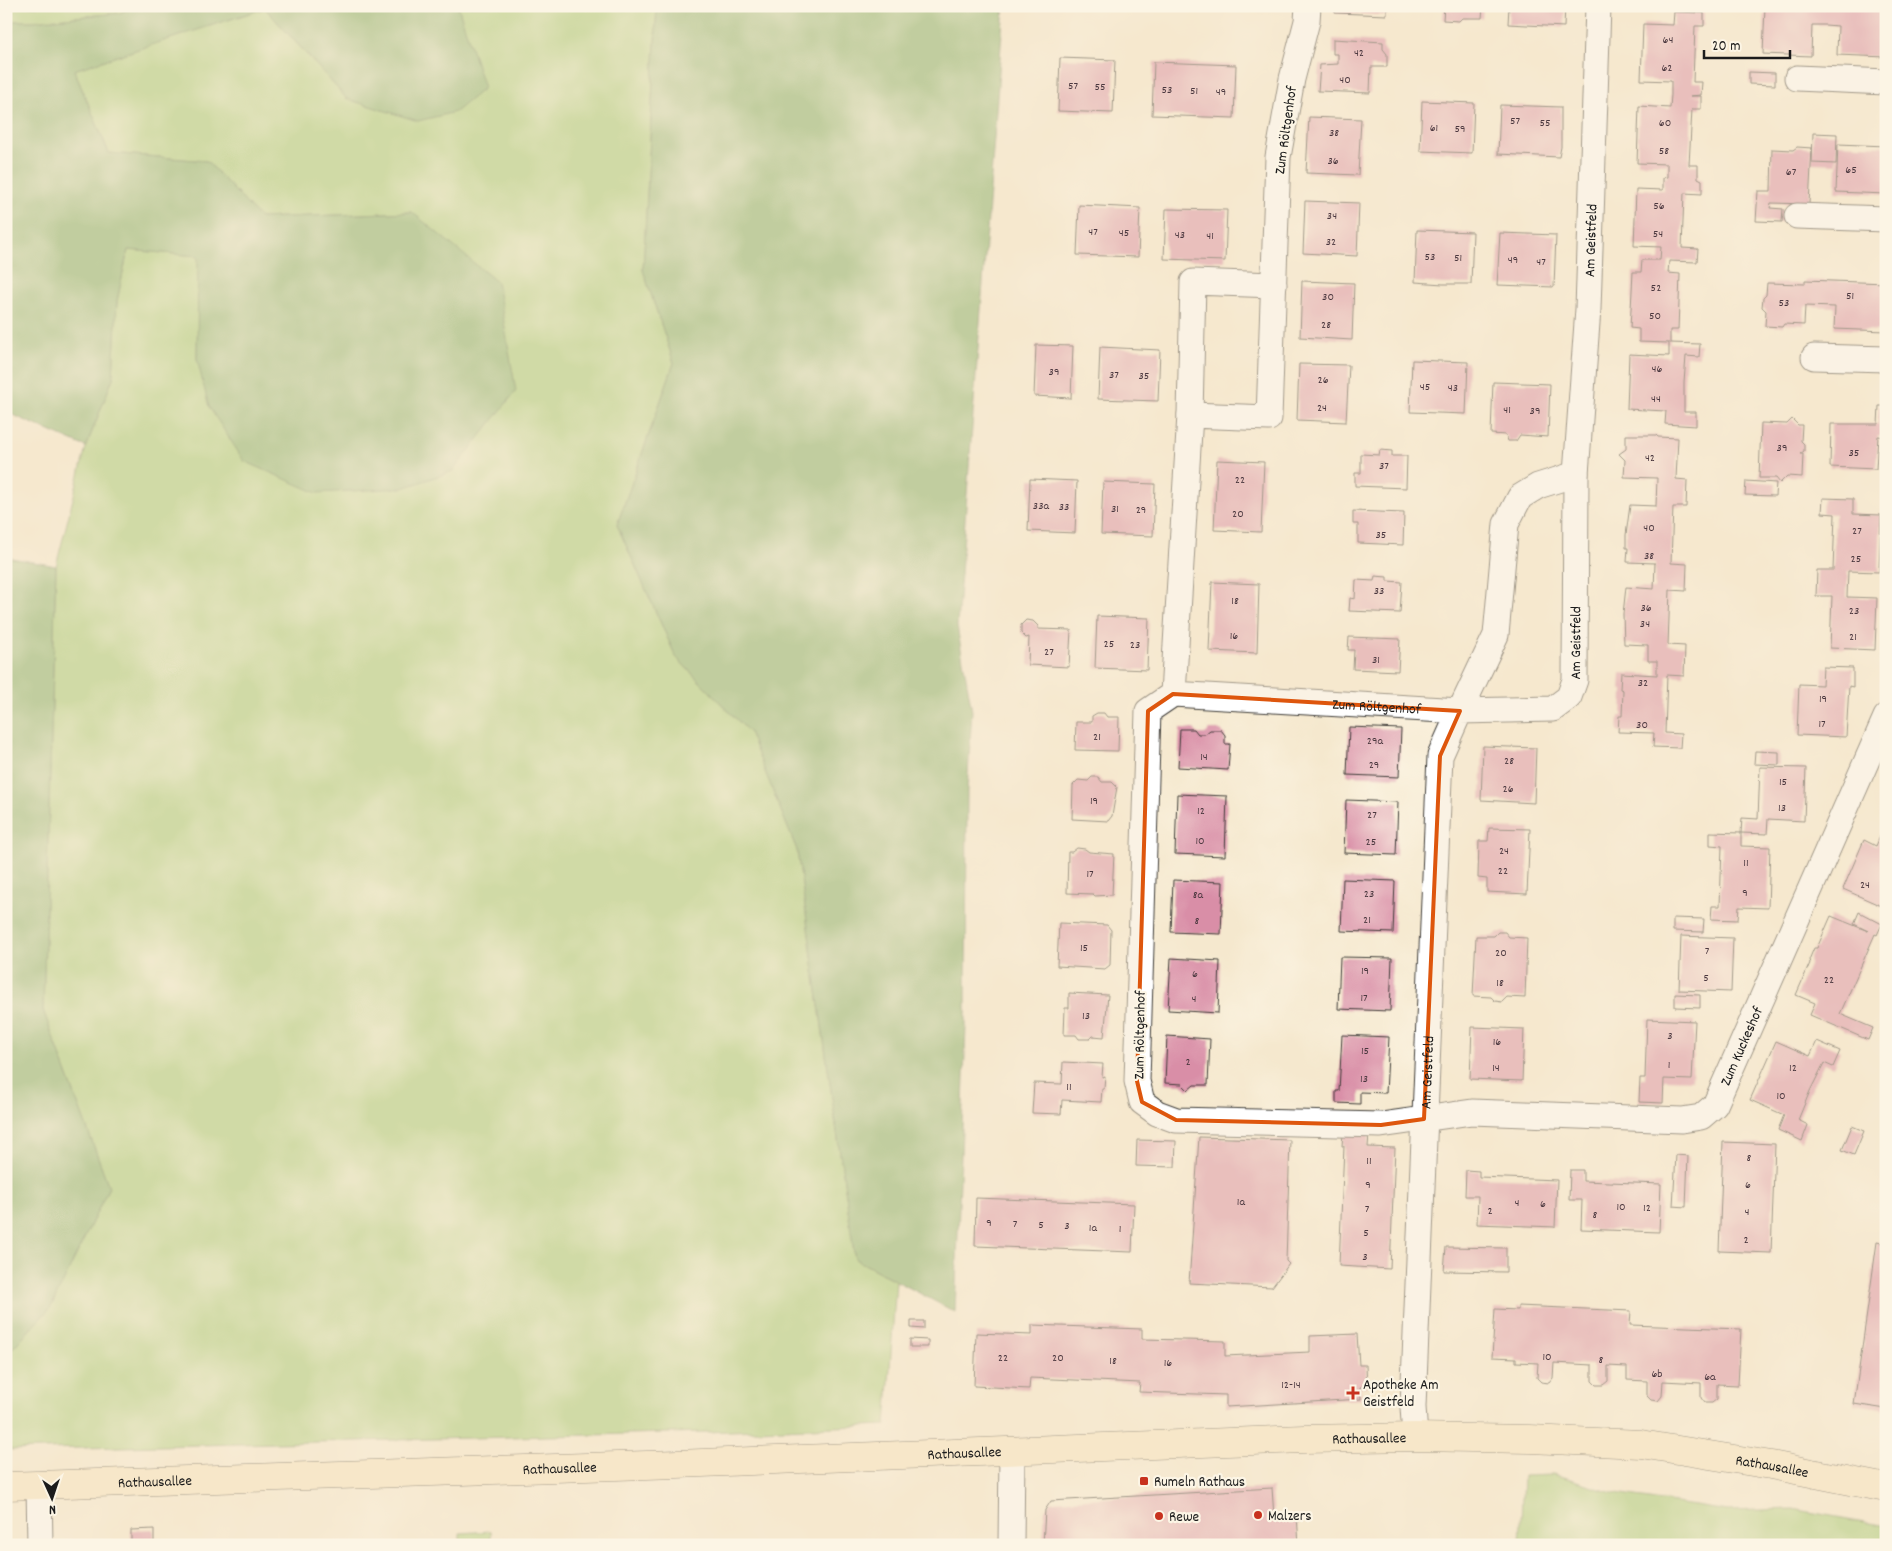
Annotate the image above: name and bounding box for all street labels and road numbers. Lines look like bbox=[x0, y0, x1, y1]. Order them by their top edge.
street label: Zum Röltgenhof bbox=[1270, 84, 1304, 176]
street label: Am Geistfeld bbox=[1580, 203, 1604, 277]
street label: Am Geistfeld bbox=[1566, 606, 1588, 680]
street label: Zum Röltgenhof bbox=[1331, 694, 1422, 722]
street label: Zum Röltgenhof bbox=[1129, 990, 1153, 1080]
street label: Zum Kuckeshof bbox=[1716, 1003, 1770, 1090]
street label: Am Geistfeld bbox=[1416, 1035, 1441, 1110]
street label: Rathausallee bbox=[1332, 1428, 1407, 1451]
street label: Rathausallee bbox=[927, 1442, 1002, 1467]
street label: Rathausallee bbox=[1734, 1450, 1811, 1485]
street label: Rathausallee bbox=[522, 1458, 598, 1482]
street label: Rathausallee bbox=[118, 1471, 193, 1495]

